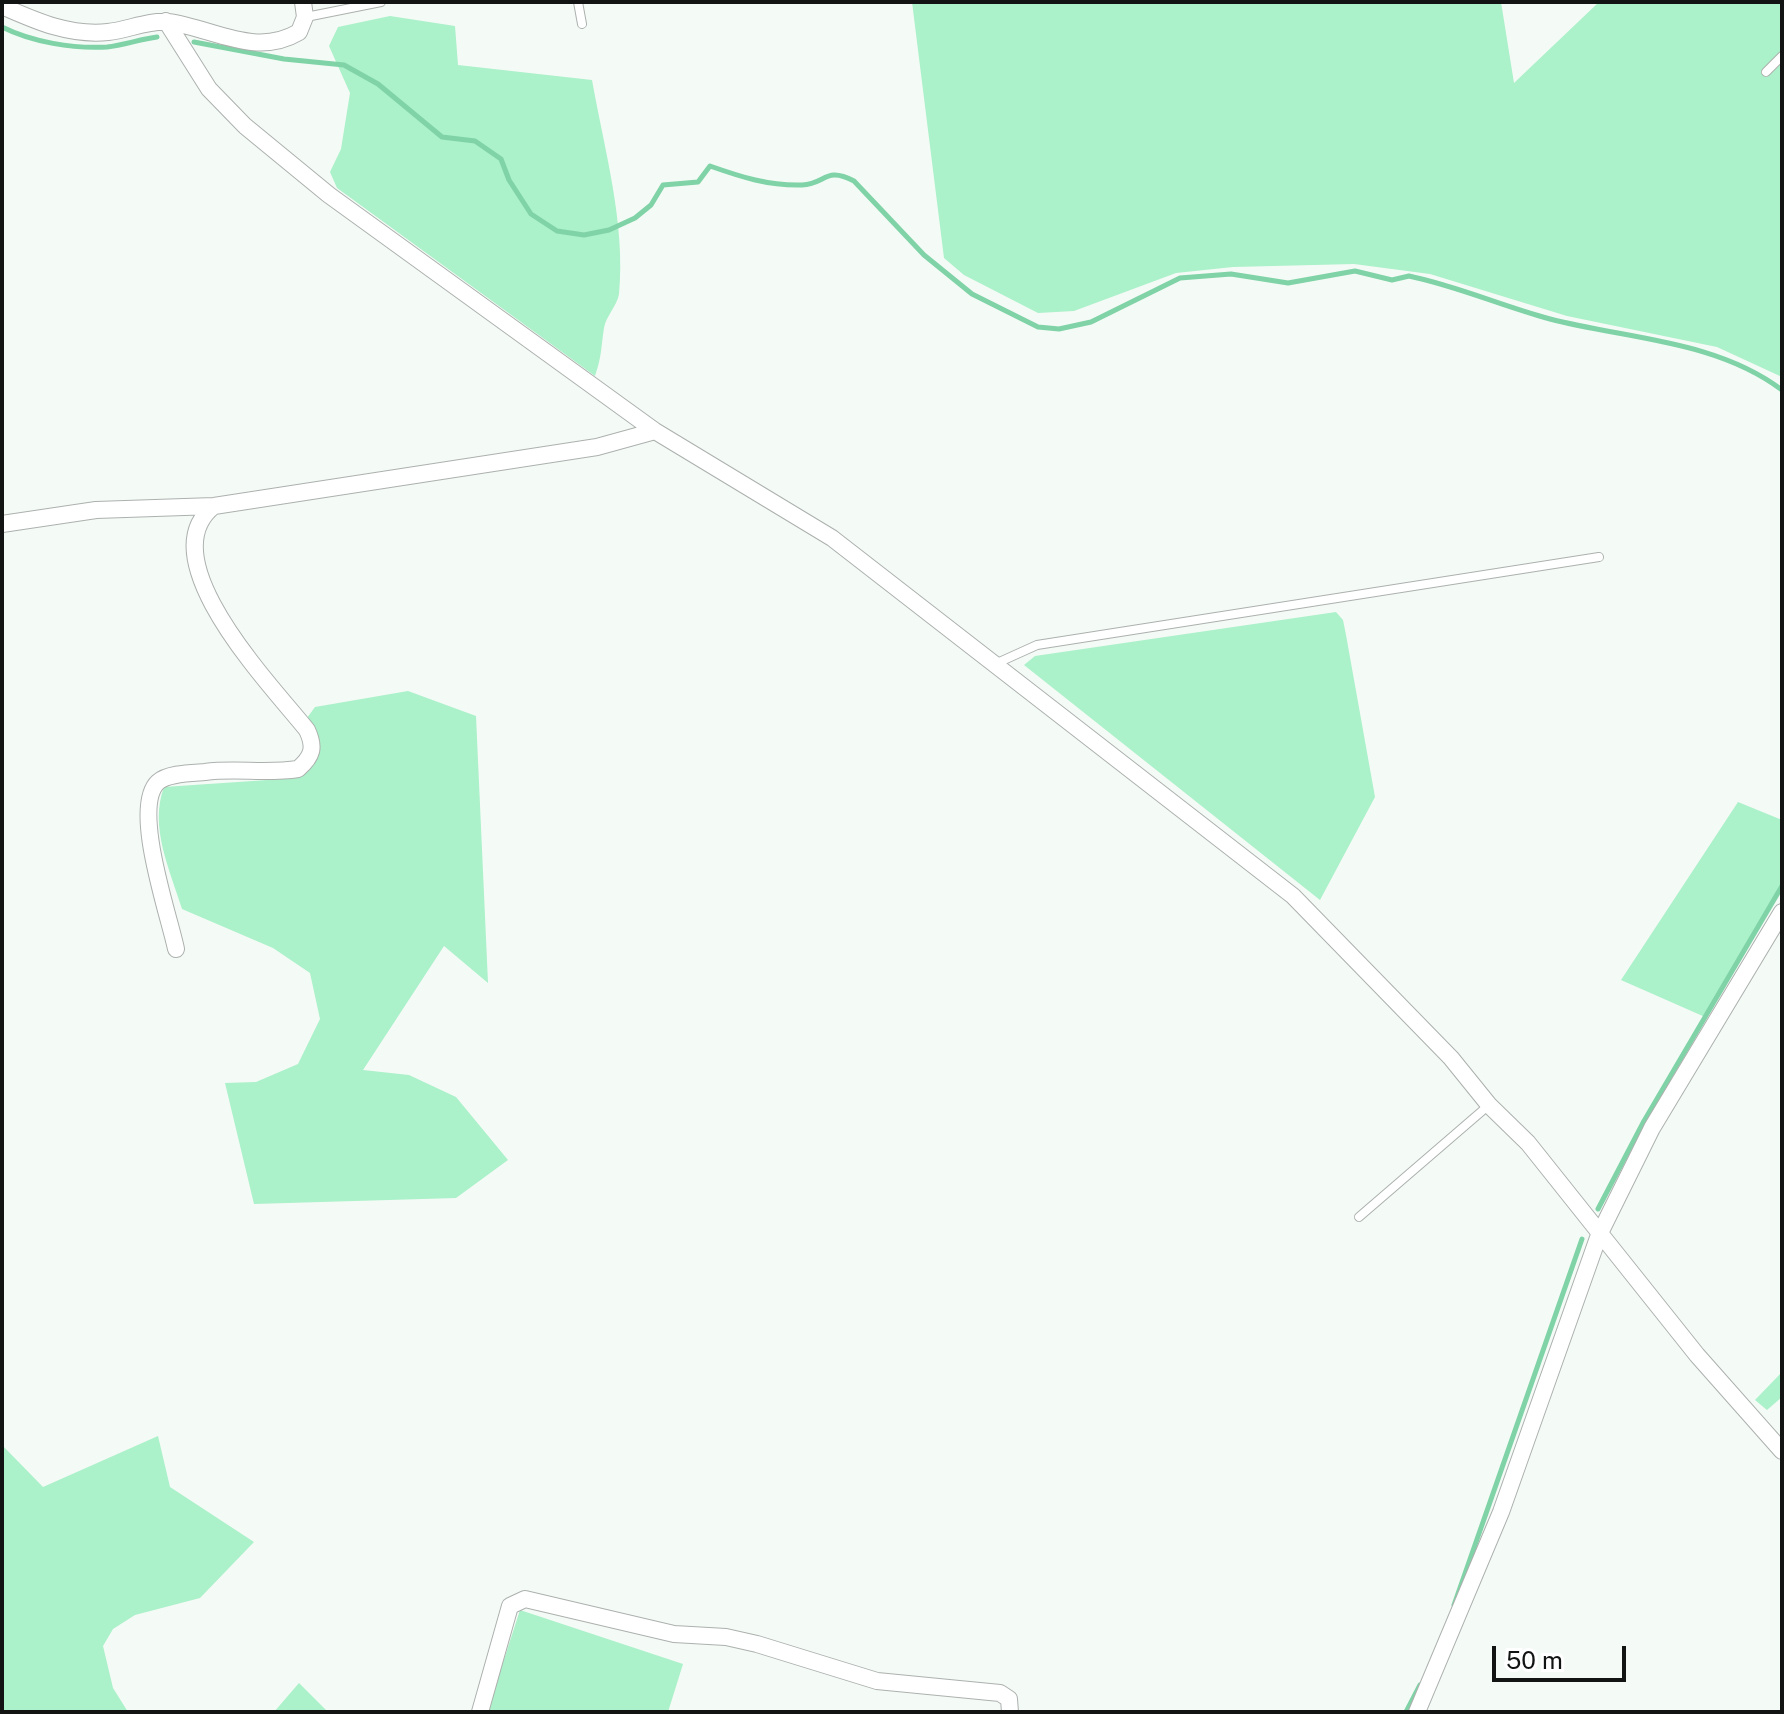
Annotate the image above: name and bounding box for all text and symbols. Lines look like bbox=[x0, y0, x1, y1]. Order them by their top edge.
scale bar bbox=[1496, 1630, 1630, 1680]
text: 50 m bbox=[1506, 1646, 1563, 1674]

